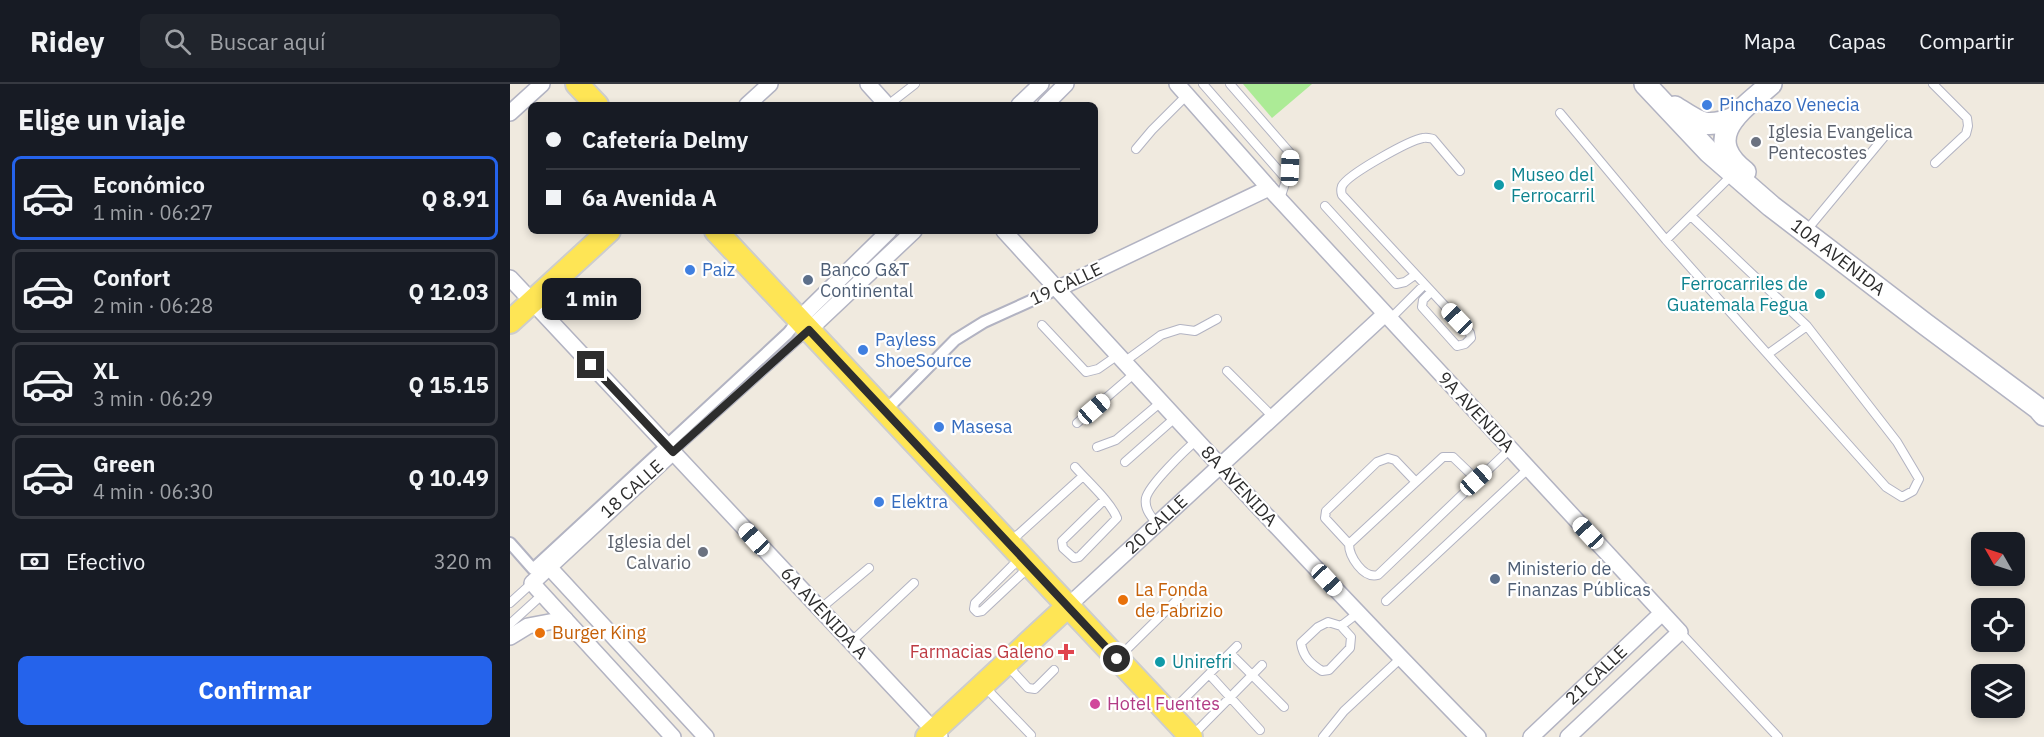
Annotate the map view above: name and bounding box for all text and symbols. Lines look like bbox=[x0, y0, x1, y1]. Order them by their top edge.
search box bbox=[140, 14, 560, 68]
text: Ridey bbox=[30, 23, 104, 60]
icon: search bbox=[161, 25, 194, 58]
text: Buscar aquí bbox=[209, 27, 326, 56]
text: Mapa bbox=[1744, 27, 1795, 55]
text: Capas bbox=[1828, 27, 1886, 55]
text: Compartir bbox=[1919, 27, 2014, 55]
place label: Pinchazo Venecia bbox=[1719, 93, 1860, 116]
marker: Pinchazo Venecia bbox=[1700, 98, 1714, 112]
text: Elige un viaje bbox=[18, 102, 186, 137]
place label: Iglesia Evangelica Pentecostes bbox=[1768, 120, 1913, 164]
text: Cafetería Delmy bbox=[582, 125, 748, 154]
marker: Iglesia Evangelica Pentecostes bbox=[1749, 135, 1763, 149]
car bbox=[1280, 150, 1300, 186]
place label: Museo del Ferrocarril bbox=[1511, 163, 1595, 207]
text: Económico bbox=[93, 170, 205, 199]
icon: car bbox=[21, 171, 75, 225]
marker: Museo del Ferrocarril bbox=[1492, 178, 1506, 192]
text: 6a Avenida A bbox=[582, 183, 717, 212]
text: Q 8.91 bbox=[422, 184, 489, 213]
text: 1 min · 06:27 bbox=[93, 199, 213, 226]
street label: 10A AVENIDA bbox=[1786, 213, 1891, 301]
street label: 19 CALLE bbox=[1026, 257, 1106, 310]
place label: Paiz bbox=[702, 258, 735, 281]
place label: Banco G&T Continental bbox=[820, 258, 914, 302]
text: Confort bbox=[93, 263, 171, 292]
marker: Paiz bbox=[683, 263, 697, 277]
icon: car bbox=[21, 264, 75, 318]
place label: Ferrocarriles de Guatemala Fegua bbox=[1667, 272, 1808, 316]
marker: Banco G&T Continental bbox=[801, 273, 815, 287]
text: Q 12.03 bbox=[408, 277, 489, 306]
callout: 1 min bbox=[542, 278, 640, 320]
text: 1 min bbox=[565, 285, 618, 312]
marker: Ferrocarriles de Guatemala Fegua bbox=[1813, 287, 1827, 301]
text: 2 min · 06:28 bbox=[93, 292, 213, 319]
car bbox=[1438, 300, 1476, 338]
place label: Payless ShoeSource bbox=[875, 328, 972, 372]
marker: Payless ShoeSource bbox=[856, 343, 870, 357]
route end bbox=[577, 351, 604, 378]
text: XL bbox=[93, 356, 119, 385]
icon: car bbox=[21, 357, 75, 411]
street label: 9A AVENIDA bbox=[1433, 366, 1520, 457]
text: Q 15.15 bbox=[408, 370, 489, 399]
text: 3 min · 06:29 bbox=[93, 385, 213, 412]
car bbox=[1075, 390, 1113, 428]
place label: Masesa bbox=[951, 415, 1013, 438]
marker: Masesa bbox=[932, 420, 946, 434]
street label: 8A AVENIDA bbox=[1196, 440, 1283, 531]
text: Green bbox=[93, 449, 155, 478]
icon: car bbox=[21, 450, 75, 504]
street label: 18 CALLE bbox=[595, 454, 668, 523]
car bbox=[1457, 461, 1495, 499]
text: Q 10.49 bbox=[408, 463, 489, 492]
text: 4 min · 06:30 bbox=[93, 478, 213, 505]
place label: Elektra bbox=[891, 490, 948, 513]
street label: 20 CALLE bbox=[1120, 490, 1192, 559]
marker: Elektra bbox=[872, 495, 886, 509]
car bbox=[1569, 514, 1607, 552]
car bbox=[735, 520, 773, 558]
place label: Iglesia del Calvario bbox=[607, 530, 691, 574]
north arrow bbox=[1971, 532, 2025, 586]
map controls bbox=[1971, 532, 2025, 718]
icon: cash bbox=[18, 545, 51, 578]
marker: Iglesia del Calvario bbox=[696, 545, 710, 559]
text: Efectivo bbox=[66, 547, 145, 576]
text: 320 m bbox=[434, 548, 492, 575]
place label: Ministerio de Finanzas Públicas bbox=[1507, 557, 1651, 601]
car bbox=[1308, 561, 1346, 599]
street label: 6A AVENIDA A bbox=[776, 562, 873, 664]
marker: Ministerio de Finanzas Públicas bbox=[1488, 572, 1502, 586]
place label: La Fonda de Fabrizio bbox=[1135, 578, 1223, 622]
marker: La Fonda de Fabrizio bbox=[1116, 593, 1130, 607]
button: locate bbox=[1971, 598, 2025, 652]
place label: Burger King bbox=[552, 621, 646, 644]
marker: Burger King bbox=[533, 626, 547, 640]
place label: Farmacias Galeno bbox=[910, 640, 1054, 663]
street label: 21 CALLE bbox=[1560, 640, 1632, 710]
marker: Farmacias Galeno bbox=[1059, 645, 1073, 659]
route start bbox=[1103, 645, 1130, 672]
place label: Unirefri bbox=[1172, 650, 1232, 673]
marker: Unirefri bbox=[1153, 655, 1167, 669]
button: Confirmar bbox=[18, 656, 492, 725]
button: layers bbox=[1971, 664, 2025, 718]
place label: Hotel Fuentes bbox=[1107, 692, 1220, 715]
marker: Hotel Fuentes bbox=[1088, 697, 1102, 711]

